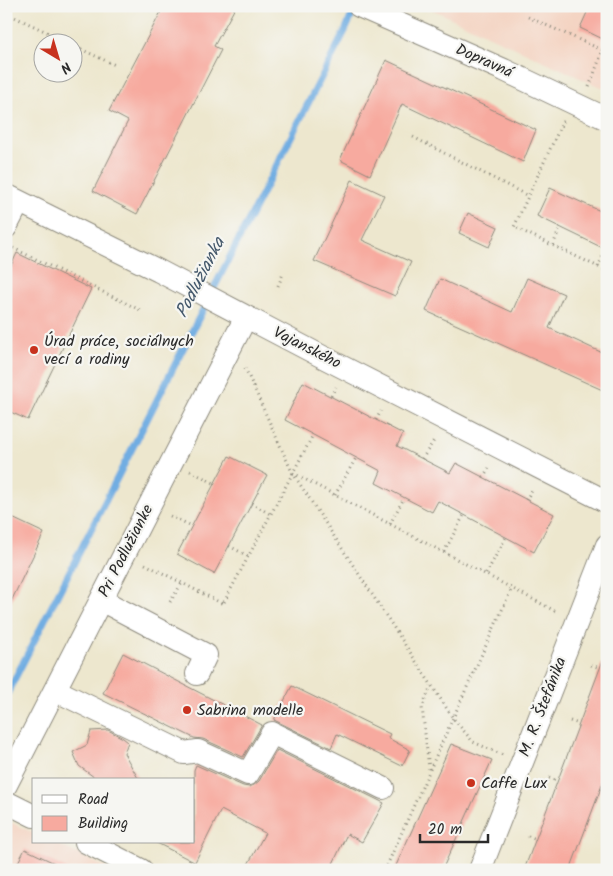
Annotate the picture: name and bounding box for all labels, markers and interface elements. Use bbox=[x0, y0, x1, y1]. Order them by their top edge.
north arrow bbox=[32, 32, 82, 82]
street label: Dopravná bbox=[451, 37, 518, 85]
text: N bbox=[55, 56, 76, 79]
water label: Podlužianka bbox=[168, 231, 234, 323]
street label: Vajanského bbox=[269, 320, 345, 376]
place label: Úrad práce, sociálnych vecí a rodiny bbox=[44, 329, 194, 372]
marker: Úrad práce, sociálnych vecí a rodiny bbox=[28, 344, 40, 356]
street label: Pri Podlužianke bbox=[92, 500, 160, 602]
street label: M. R. Štefánika bbox=[512, 653, 574, 761]
place label: Sabrina modelle bbox=[197, 698, 303, 723]
marker: Sabrina modelle bbox=[181, 704, 193, 716]
place label: Caffe Lux bbox=[481, 771, 548, 796]
marker: Caffe Lux bbox=[465, 777, 477, 789]
legend bbox=[32, 778, 195, 844]
text: Road bbox=[78, 788, 109, 812]
scale bar bbox=[420, 811, 488, 843]
text: Building bbox=[78, 812, 128, 836]
text: 20 m bbox=[428, 818, 462, 842]

